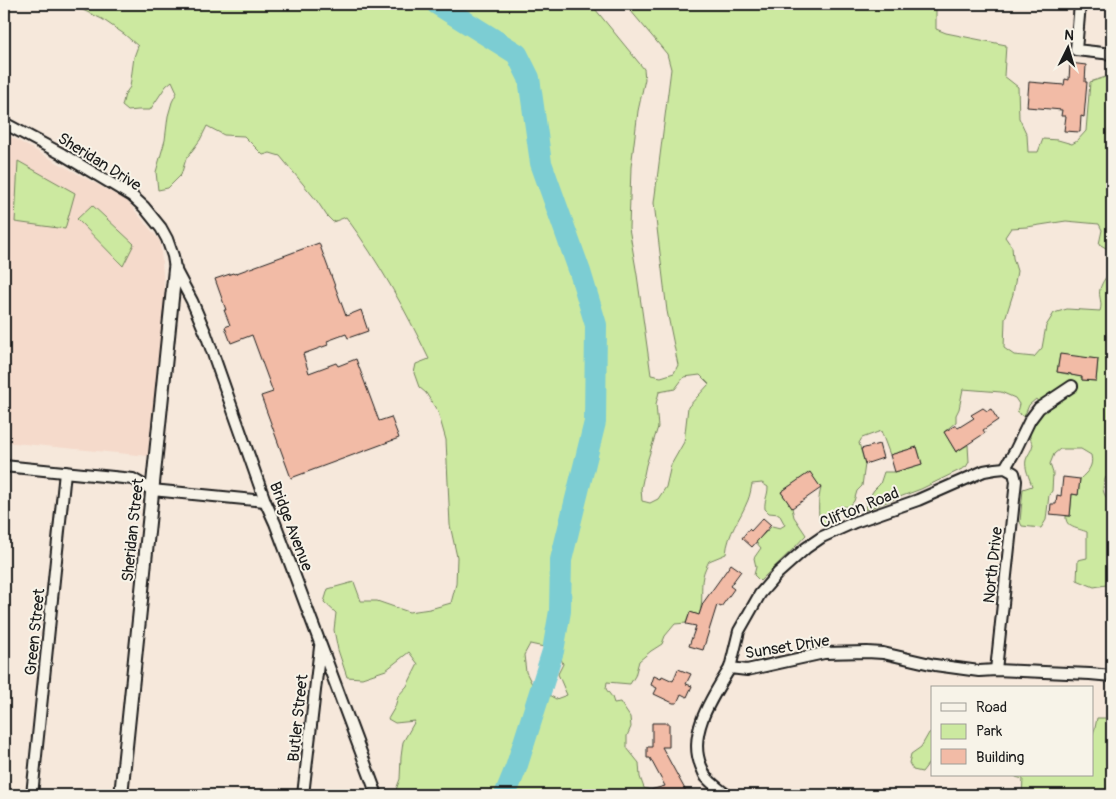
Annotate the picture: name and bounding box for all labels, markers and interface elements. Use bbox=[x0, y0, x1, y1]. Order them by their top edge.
north arrow bbox=[1044, 22, 1094, 72]
text: N bbox=[1064, 27, 1075, 44]
street label: Sheridan Drive bbox=[54, 128, 145, 195]
street label: Sheridan Street bbox=[118, 477, 148, 583]
street label: Bridge Avenue bbox=[265, 479, 317, 574]
street label: Clifton Road bbox=[817, 483, 902, 533]
street label: North Drive bbox=[979, 526, 1007, 604]
street label: Green Street bbox=[20, 587, 50, 677]
street label: Sunset Drive bbox=[743, 630, 831, 664]
street label: Butler Street bbox=[283, 673, 313, 763]
legend bbox=[931, 686, 1094, 776]
text: Road bbox=[976, 698, 1007, 717]
text: Park bbox=[976, 722, 1003, 741]
text: Building bbox=[976, 748, 1024, 767]

